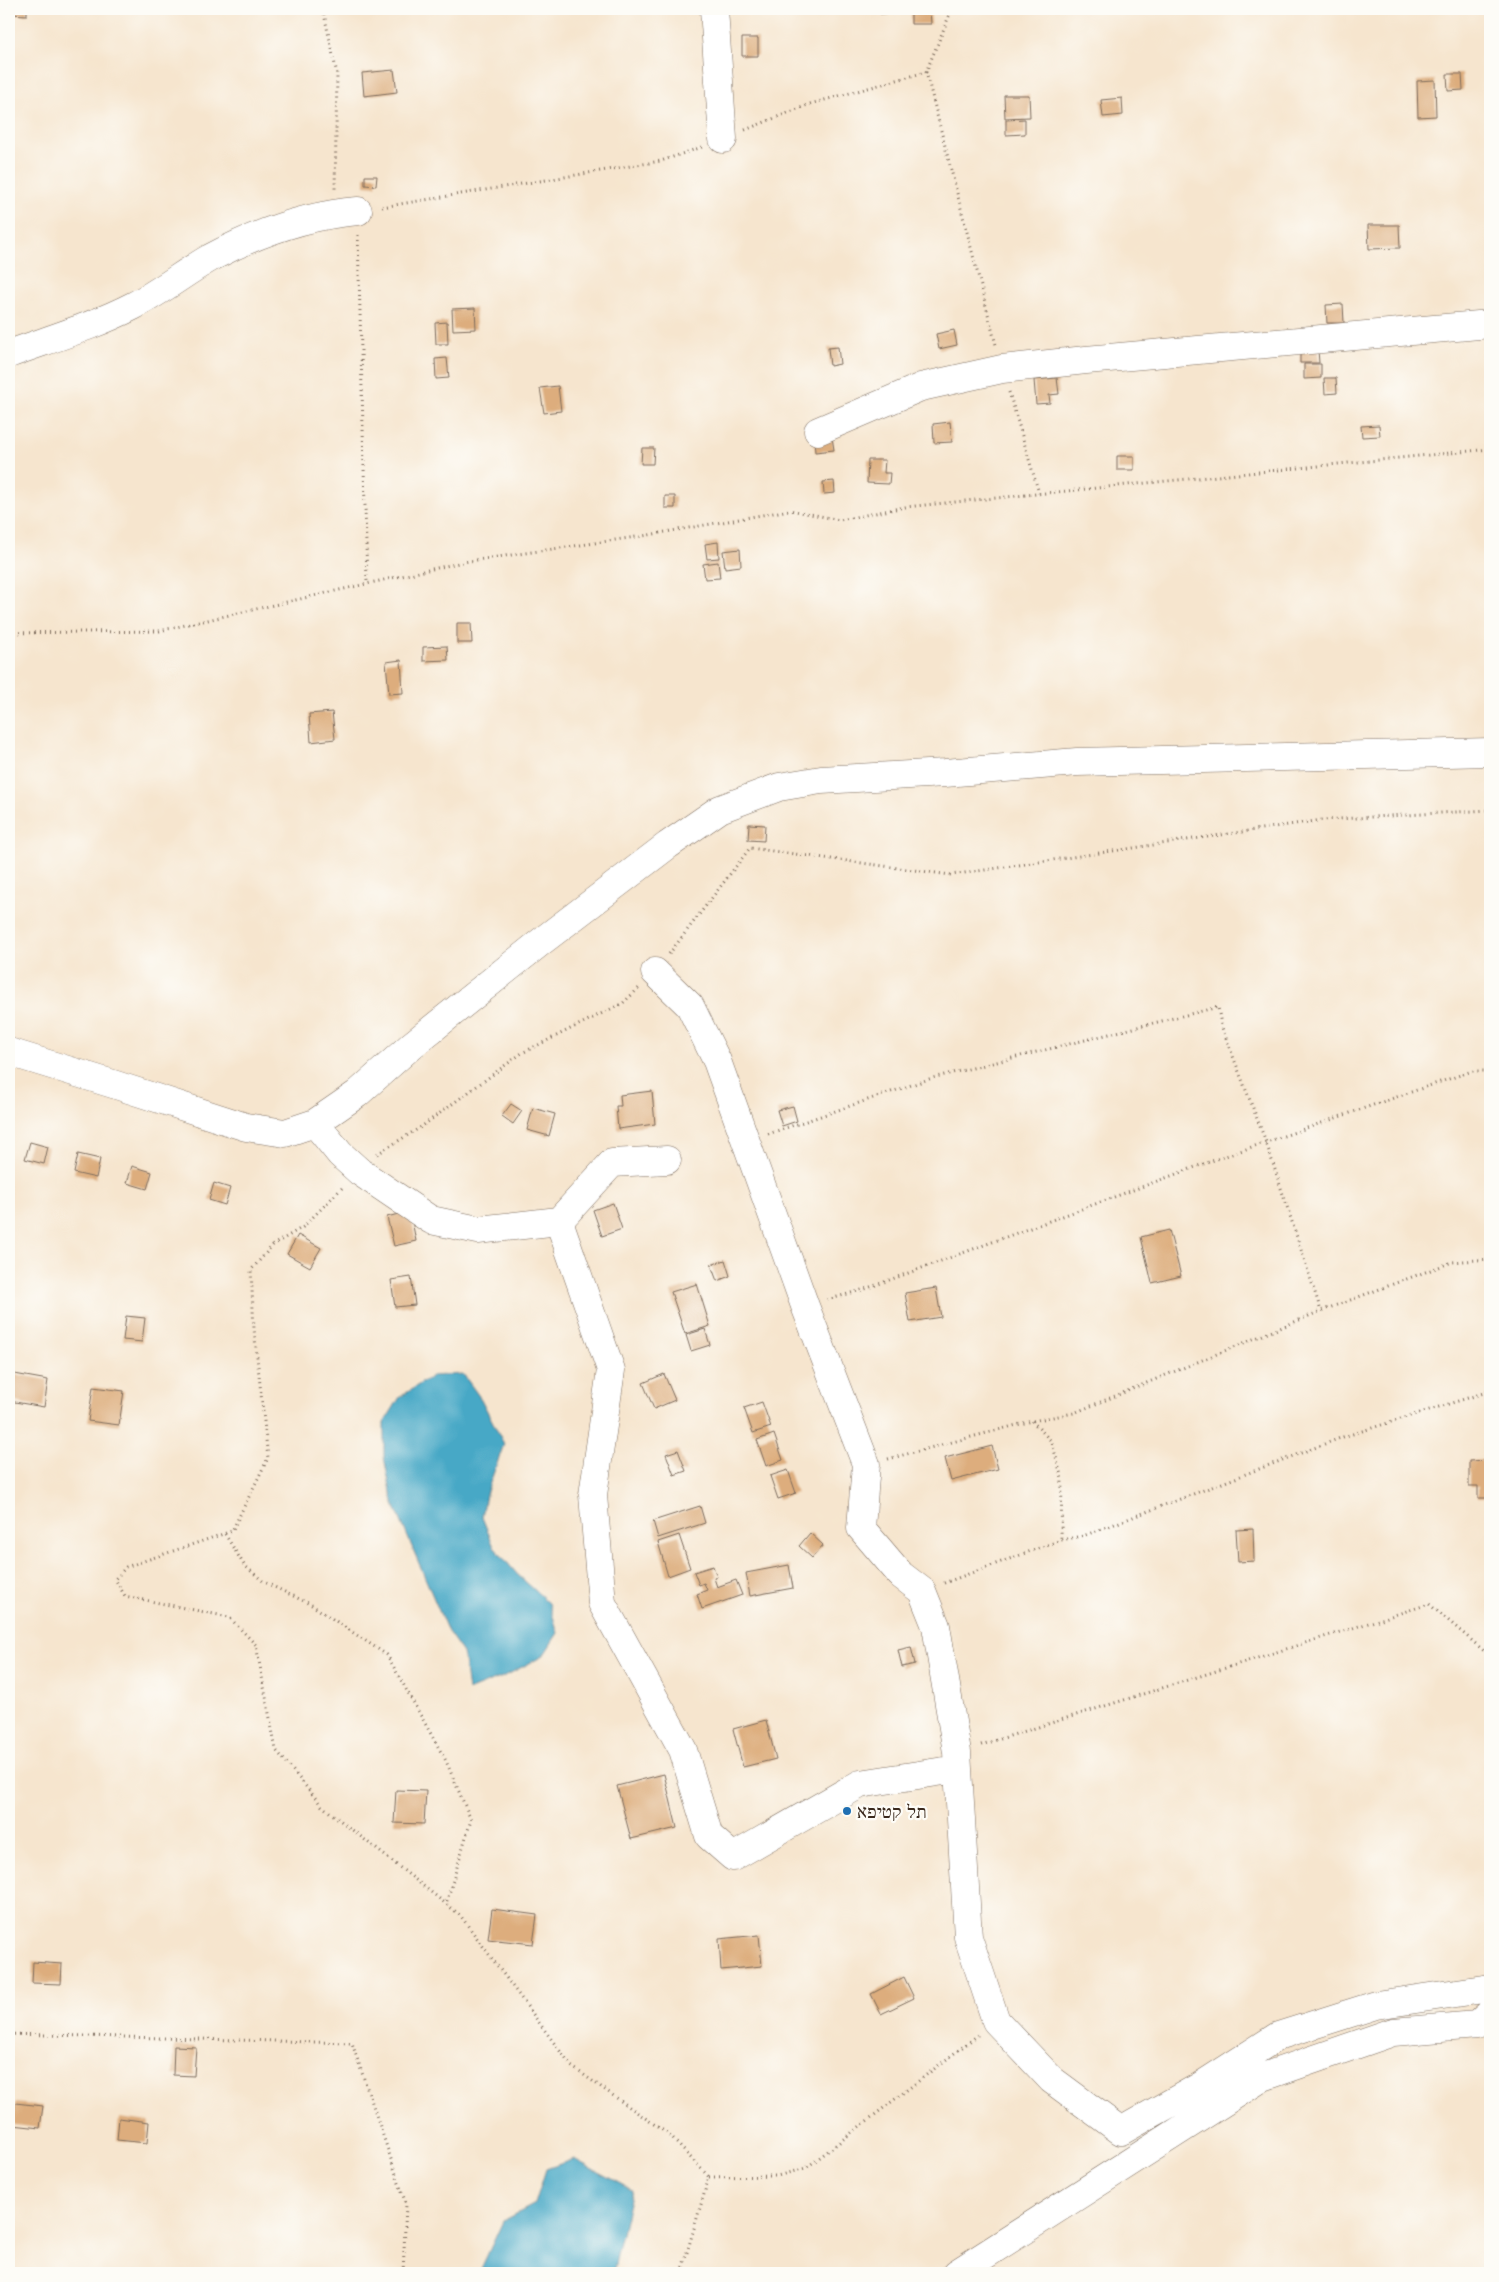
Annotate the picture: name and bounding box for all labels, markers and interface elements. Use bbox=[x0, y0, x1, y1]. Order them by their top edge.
place label: תל קטיפא bbox=[857, 1803, 927, 1823]
marker: תל קטיפא bbox=[841, 1805, 853, 1817]

